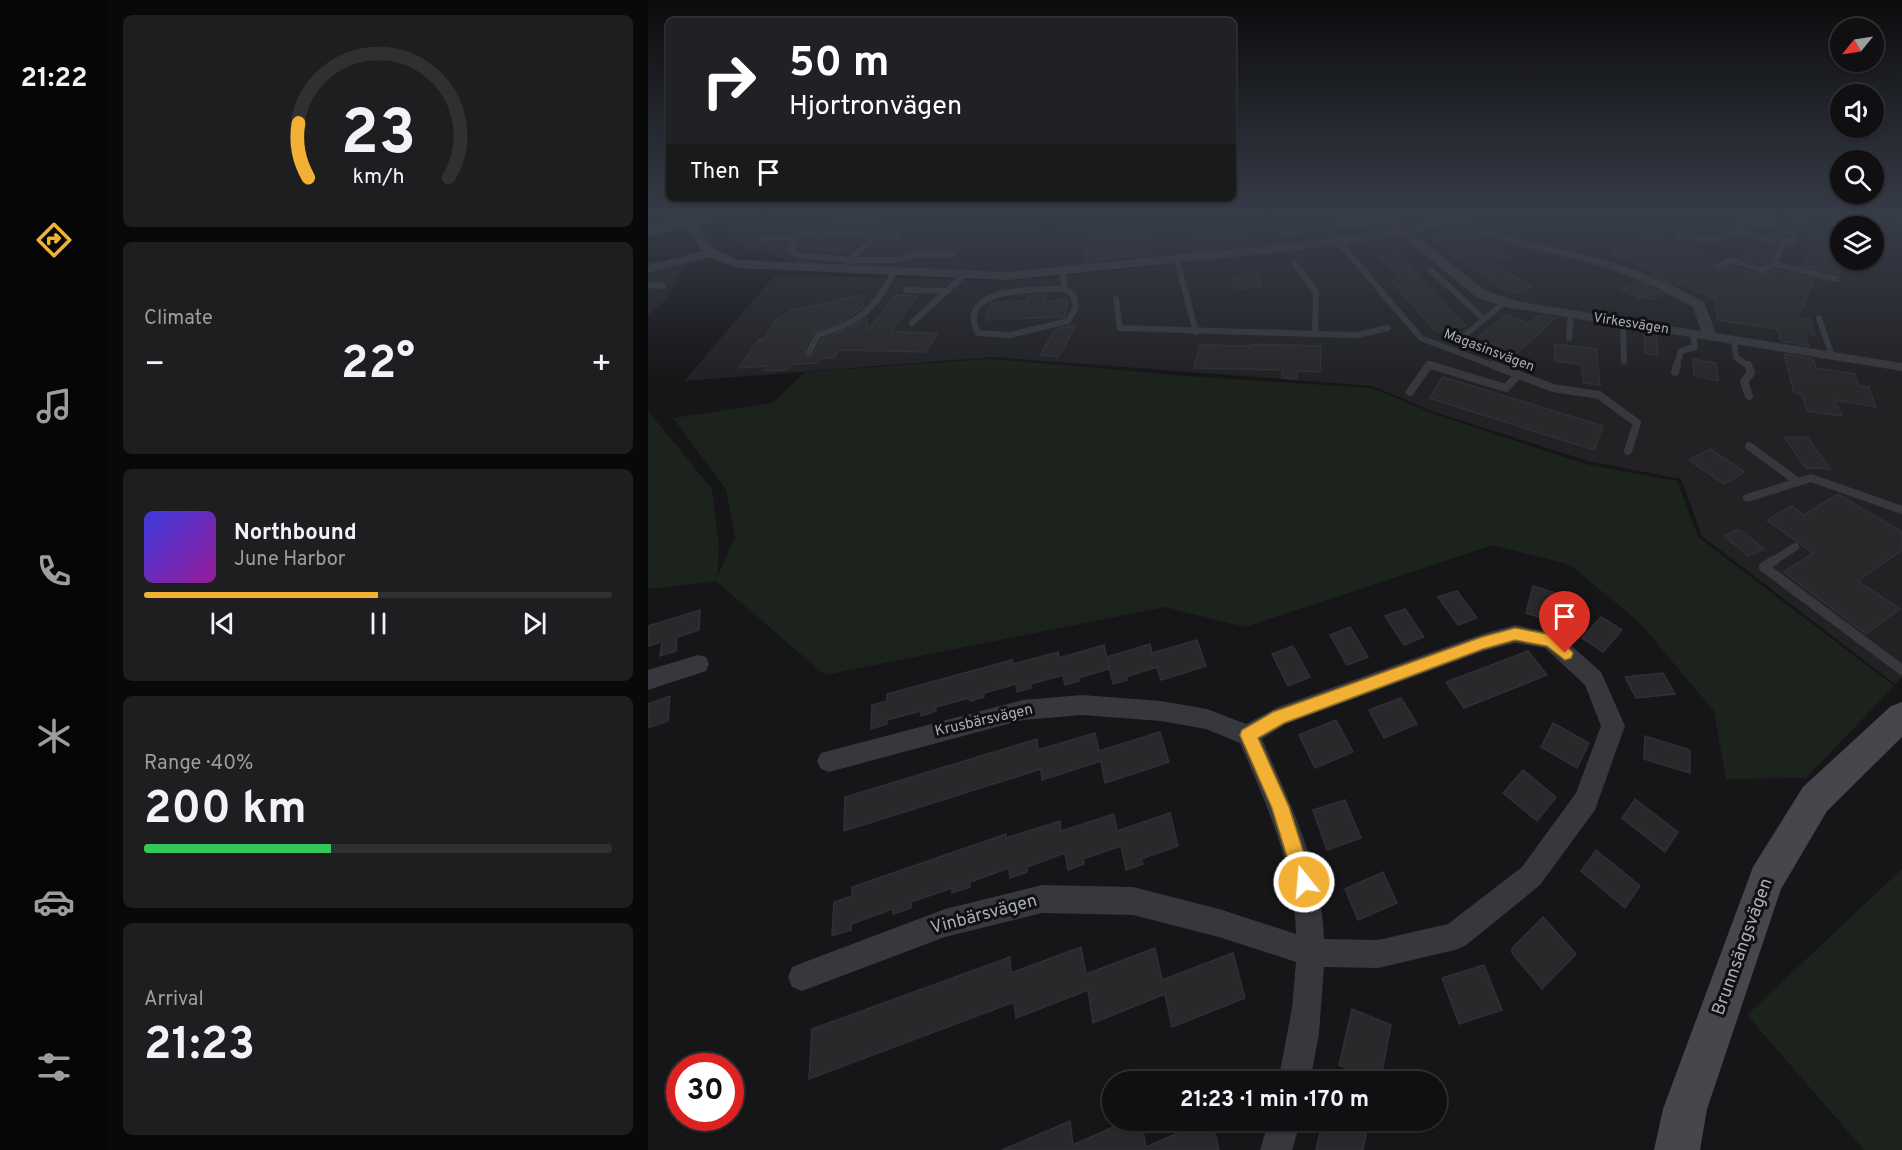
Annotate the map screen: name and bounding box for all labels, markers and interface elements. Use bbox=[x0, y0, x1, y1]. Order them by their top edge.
north arrow bbox=[1830, 18, 1884, 72]
map controls bbox=[1830, 18, 1884, 270]
text: 50 m bbox=[789, 38, 890, 91]
icon: right bbox=[690, 42, 768, 120]
text: 21:22 bbox=[21, 62, 87, 96]
button: sound bbox=[1830, 84, 1884, 138]
text: Hjortronvägen bbox=[789, 90, 962, 124]
text: 23 bbox=[340, 97, 416, 176]
button: search bbox=[1830, 150, 1884, 204]
icon: arrive bbox=[752, 156, 785, 189]
text: Then bbox=[690, 159, 740, 186]
text: km/h bbox=[352, 164, 404, 191]
button: layers bbox=[1830, 216, 1884, 270]
icon: directions bbox=[33, 219, 75, 261]
text: Climate bbox=[144, 306, 213, 332]
street label: Virkesvägen bbox=[1592, 310, 1670, 338]
street label: Magasinsvägen bbox=[1441, 326, 1537, 376]
text: 22° bbox=[341, 337, 415, 394]
text: − bbox=[144, 345, 165, 387]
text: + bbox=[591, 345, 612, 387]
icon: music bbox=[33, 385, 75, 427]
text: Northbound bbox=[234, 520, 357, 547]
text: June Harbor bbox=[234, 547, 346, 573]
icon: phone bbox=[33, 550, 75, 592]
pin bbox=[1539, 591, 1590, 653]
icon: arrive bbox=[1548, 600, 1581, 633]
icon: previous bbox=[206, 607, 239, 640]
icon: pause bbox=[362, 607, 395, 640]
icon: next bbox=[518, 607, 551, 640]
street label: Krusbärsvägen bbox=[933, 700, 1035, 742]
icon: climate bbox=[33, 715, 75, 757]
text: Range · 40% bbox=[144, 751, 253, 777]
text: 200 km bbox=[144, 782, 307, 839]
position arrow bbox=[1272, 850, 1336, 914]
street label: Brunnsängsvägen bbox=[1708, 875, 1778, 1019]
icon: car bbox=[33, 881, 75, 923]
street label: Vinbärsvägen bbox=[928, 890, 1040, 940]
text: Arrival bbox=[144, 987, 204, 1013]
text: 21:23 bbox=[144, 1018, 255, 1075]
icon: filters bbox=[33, 1046, 75, 1088]
speed limit sign: 30 bbox=[666, 1053, 744, 1131]
text: 21:23 · 1 min · 170 m bbox=[1180, 1087, 1369, 1114]

